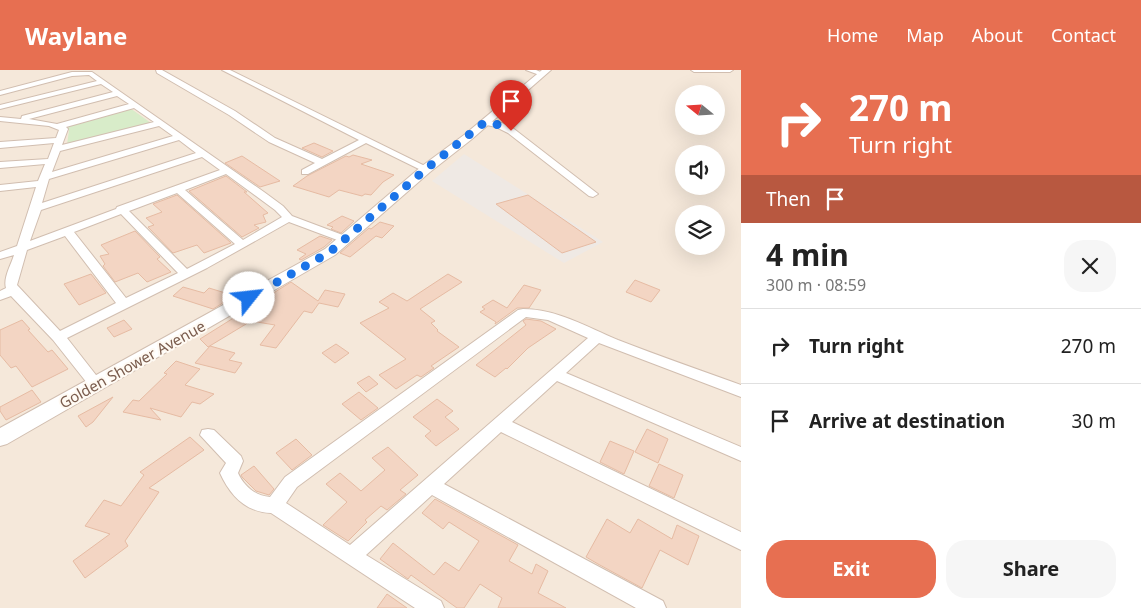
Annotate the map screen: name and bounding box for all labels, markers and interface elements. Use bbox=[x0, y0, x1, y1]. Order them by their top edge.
text: Waylane bbox=[25, 19, 127, 52]
text: Home bbox=[827, 23, 878, 47]
text: Map bbox=[906, 23, 944, 47]
text: About bbox=[972, 23, 1023, 47]
text: Contact bbox=[1051, 23, 1116, 47]
pin bbox=[490, 80, 532, 131]
text: 270 m bbox=[849, 84, 952, 131]
north arrow bbox=[675, 85, 725, 135]
map controls bbox=[675, 85, 725, 255]
icon: arrive bbox=[497, 87, 525, 115]
icon: right bbox=[766, 90, 831, 155]
text: Turn right bbox=[849, 129, 952, 159]
button: sound bbox=[675, 145, 725, 195]
icon: arrive bbox=[821, 185, 849, 213]
text: Then bbox=[766, 186, 811, 212]
button: layers bbox=[675, 205, 725, 255]
text: 4 min bbox=[766, 234, 849, 275]
button: close bbox=[1064, 240, 1116, 292]
position arrow bbox=[222, 271, 274, 323]
text: 300 m · 08:59 bbox=[766, 274, 866, 296]
street label: Golden Shower Avenue bbox=[55, 315, 209, 413]
icon: right bbox=[766, 332, 794, 360]
text: Turn right bbox=[809, 333, 904, 359]
text: 270 m bbox=[1061, 333, 1116, 359]
icon: arrive bbox=[766, 407, 794, 435]
text: Arrive at destination bbox=[809, 408, 1005, 434]
text: 30 m bbox=[1072, 408, 1116, 434]
button: Exit bbox=[766, 540, 936, 598]
button: Share bbox=[946, 540, 1116, 598]

